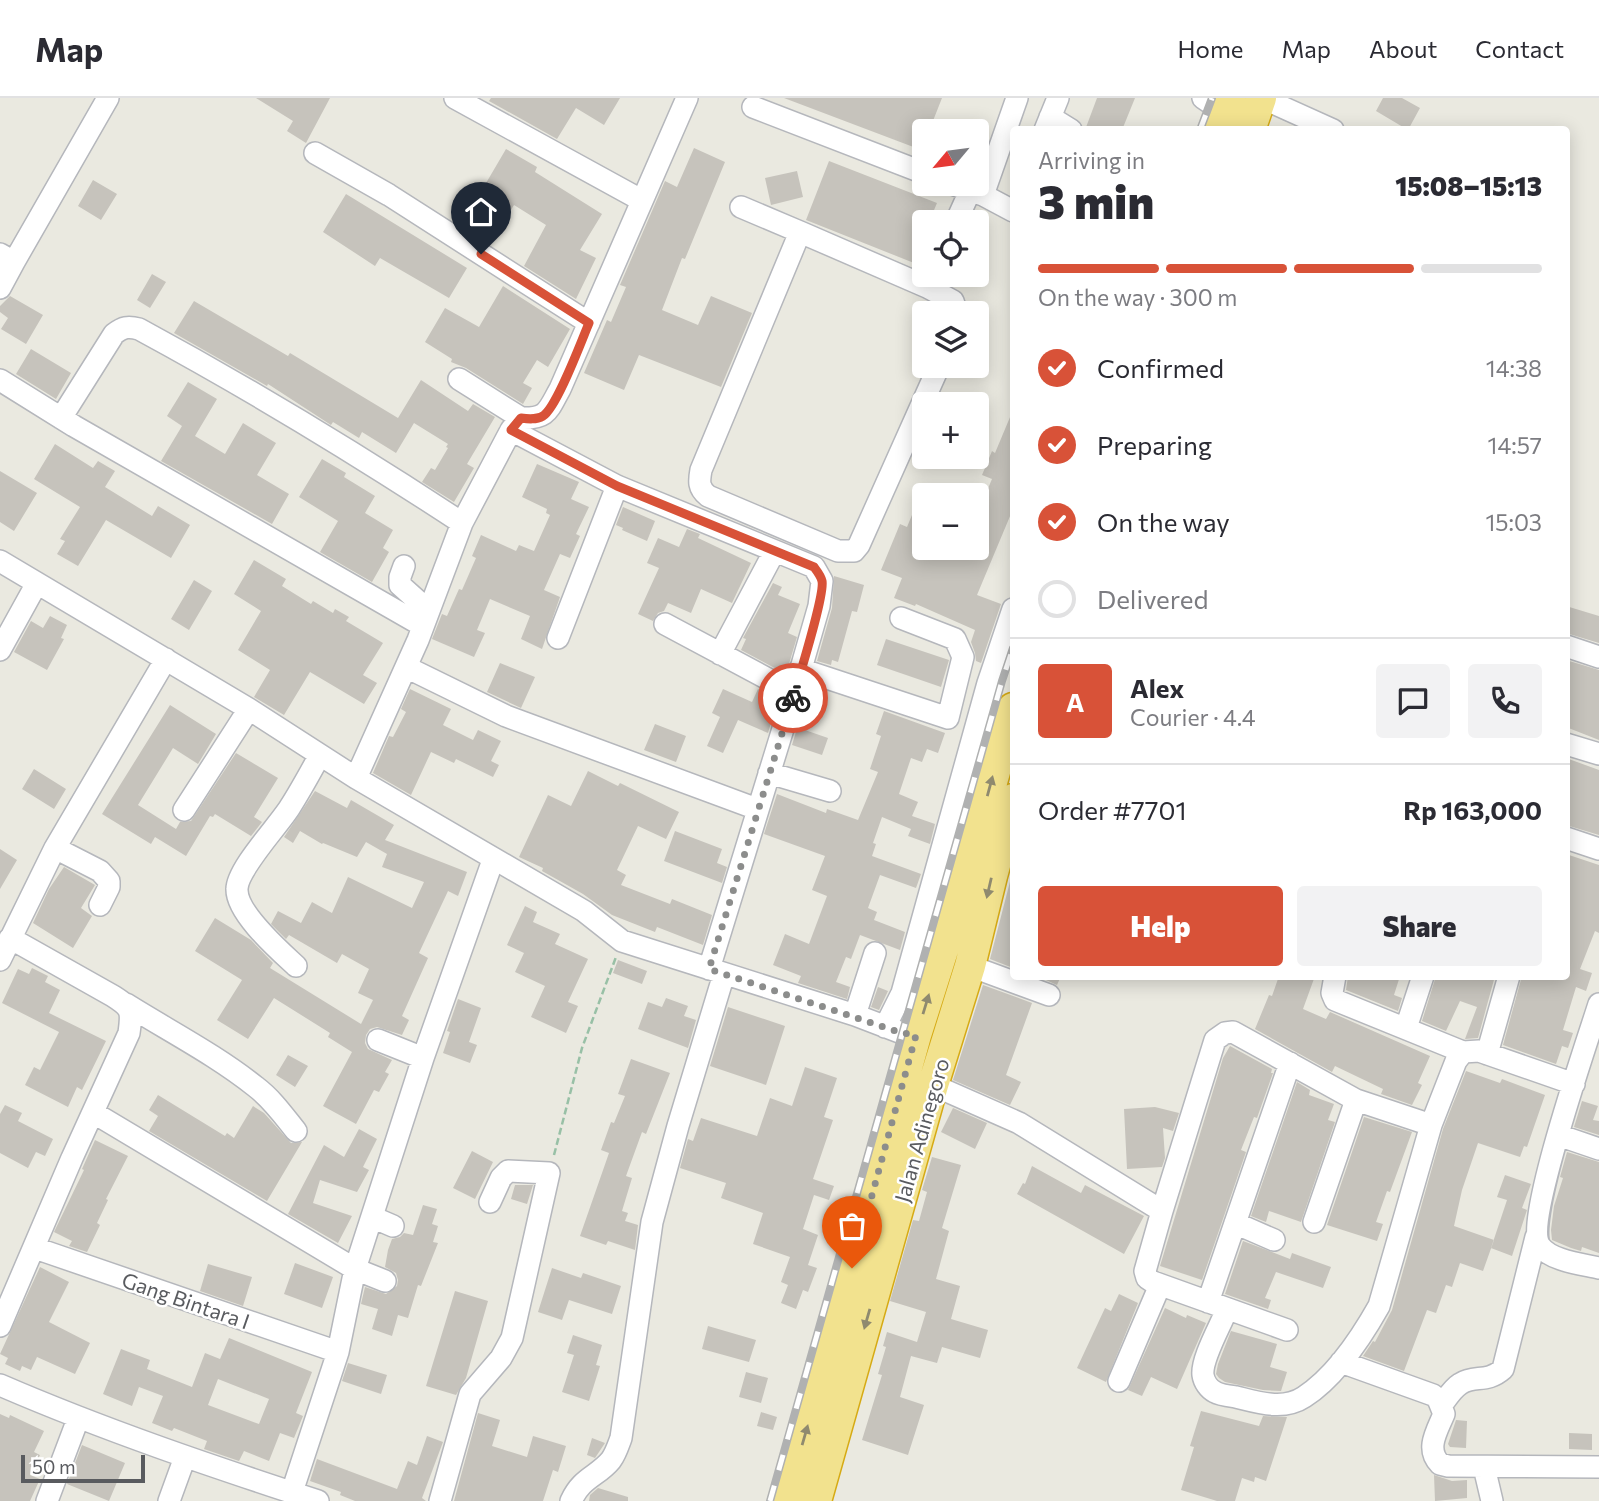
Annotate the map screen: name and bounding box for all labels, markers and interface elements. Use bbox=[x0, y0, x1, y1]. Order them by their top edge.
text: Map bbox=[35, 28, 103, 69]
text: Home bbox=[1178, 34, 1244, 63]
text: Map bbox=[1282, 34, 1331, 63]
text: About bbox=[1369, 34, 1437, 63]
text: Contact bbox=[1475, 34, 1564, 63]
north arrow bbox=[912, 119, 989, 196]
map controls bbox=[912, 119, 989, 560]
text: Arriving in bbox=[1038, 146, 1145, 174]
text: 15:08–15:13 bbox=[1395, 170, 1542, 201]
text: 3 min bbox=[1038, 172, 1154, 228]
pin bbox=[451, 182, 511, 254]
icon: home bbox=[462, 193, 500, 231]
button: locate bbox=[912, 210, 989, 287]
text: On the way · 300 m bbox=[1038, 283, 1237, 311]
button: layers bbox=[912, 301, 989, 378]
icon: check bbox=[1038, 349, 1076, 387]
text: Confirmed bbox=[1097, 352, 1224, 383]
text: 14:38 bbox=[1486, 354, 1542, 382]
button: + bbox=[912, 392, 989, 469]
icon: check bbox=[1038, 426, 1076, 464]
text: Preparing bbox=[1097, 429, 1212, 460]
text: 14:57 bbox=[1488, 431, 1542, 459]
button: − bbox=[912, 483, 989, 560]
icon: check bbox=[1038, 503, 1076, 541]
text: On the way bbox=[1097, 506, 1230, 537]
text: 15:03 bbox=[1485, 508, 1542, 536]
text: Delivered bbox=[1097, 583, 1208, 614]
courier bbox=[758, 663, 828, 733]
button: chat bbox=[1376, 664, 1450, 738]
button: phone bbox=[1468, 664, 1542, 738]
text: Alex bbox=[1130, 672, 1184, 703]
icon: bike bbox=[774, 679, 812, 717]
text: A bbox=[1066, 686, 1084, 717]
text: Courier · 4.4 bbox=[1130, 703, 1256, 731]
one-way arrow bbox=[985, 774, 996, 796]
text: Order #7701 bbox=[1038, 794, 1187, 825]
text: Rp 163,000 bbox=[1403, 794, 1542, 825]
one-way arrow bbox=[983, 877, 994, 899]
button: Help bbox=[1038, 886, 1283, 966]
button: Share bbox=[1297, 886, 1542, 966]
one-way arrow bbox=[922, 993, 932, 1014]
street label: Jalan Adinegoro bbox=[889, 1055, 953, 1205]
pin bbox=[822, 1196, 882, 1268]
icon: bag bbox=[833, 1207, 871, 1245]
street label: Gang Bintara I bbox=[119, 1266, 253, 1334]
one-way arrow bbox=[862, 1309, 872, 1330]
one-way arrow bbox=[800, 1424, 811, 1446]
scale bar bbox=[21, 1452, 145, 1484]
text: 50 m bbox=[32, 1455, 76, 1478]

